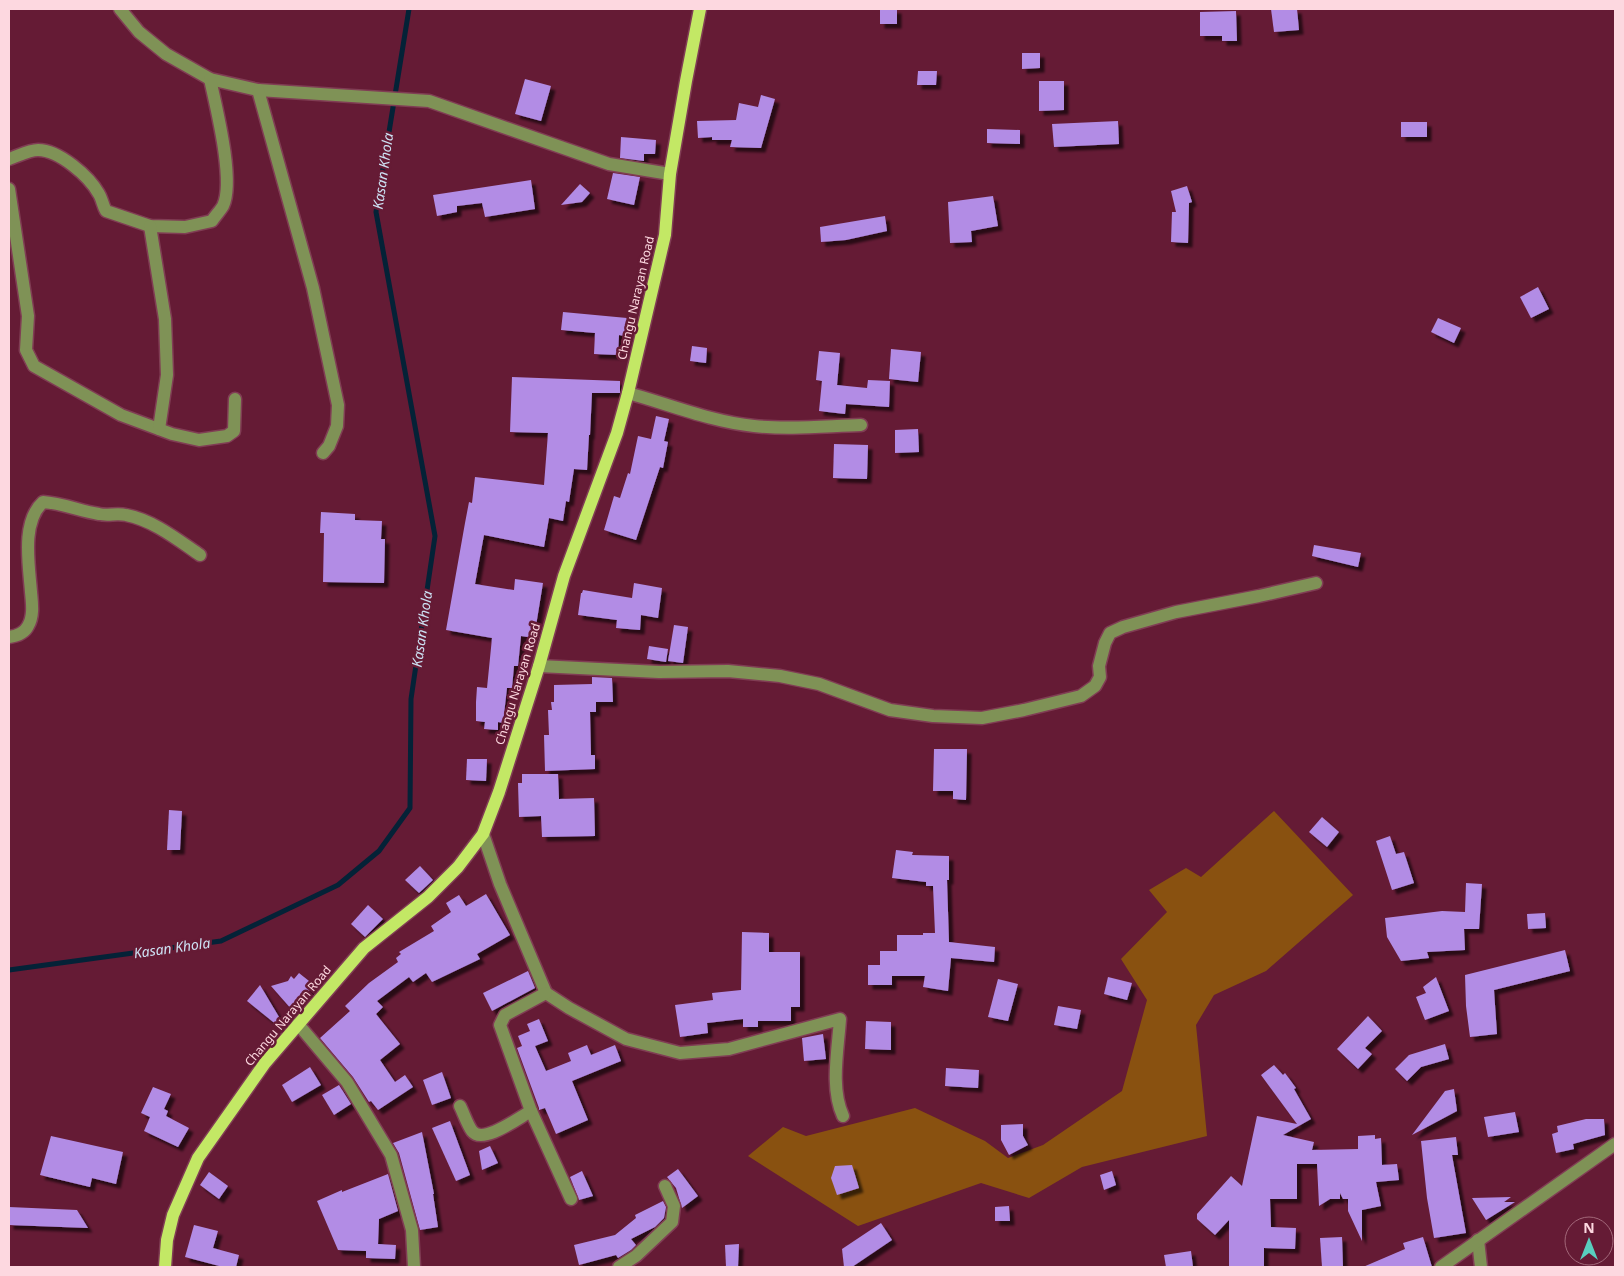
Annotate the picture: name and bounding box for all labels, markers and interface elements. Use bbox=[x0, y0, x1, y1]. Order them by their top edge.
water label: Kasan Khola bbox=[368, 131, 397, 210]
street label: Changu Narayan Road bbox=[613, 234, 658, 361]
water label: Kasan Khola bbox=[407, 589, 436, 668]
street label: Changu Narayan Road bbox=[491, 621, 544, 747]
water label: Kasan Khola bbox=[132, 933, 211, 962]
street label: Changu Narayan Road bbox=[240, 962, 335, 1070]
north arrow bbox=[1564, 1216, 1614, 1266]
text: N bbox=[1583, 1218, 1595, 1237]

